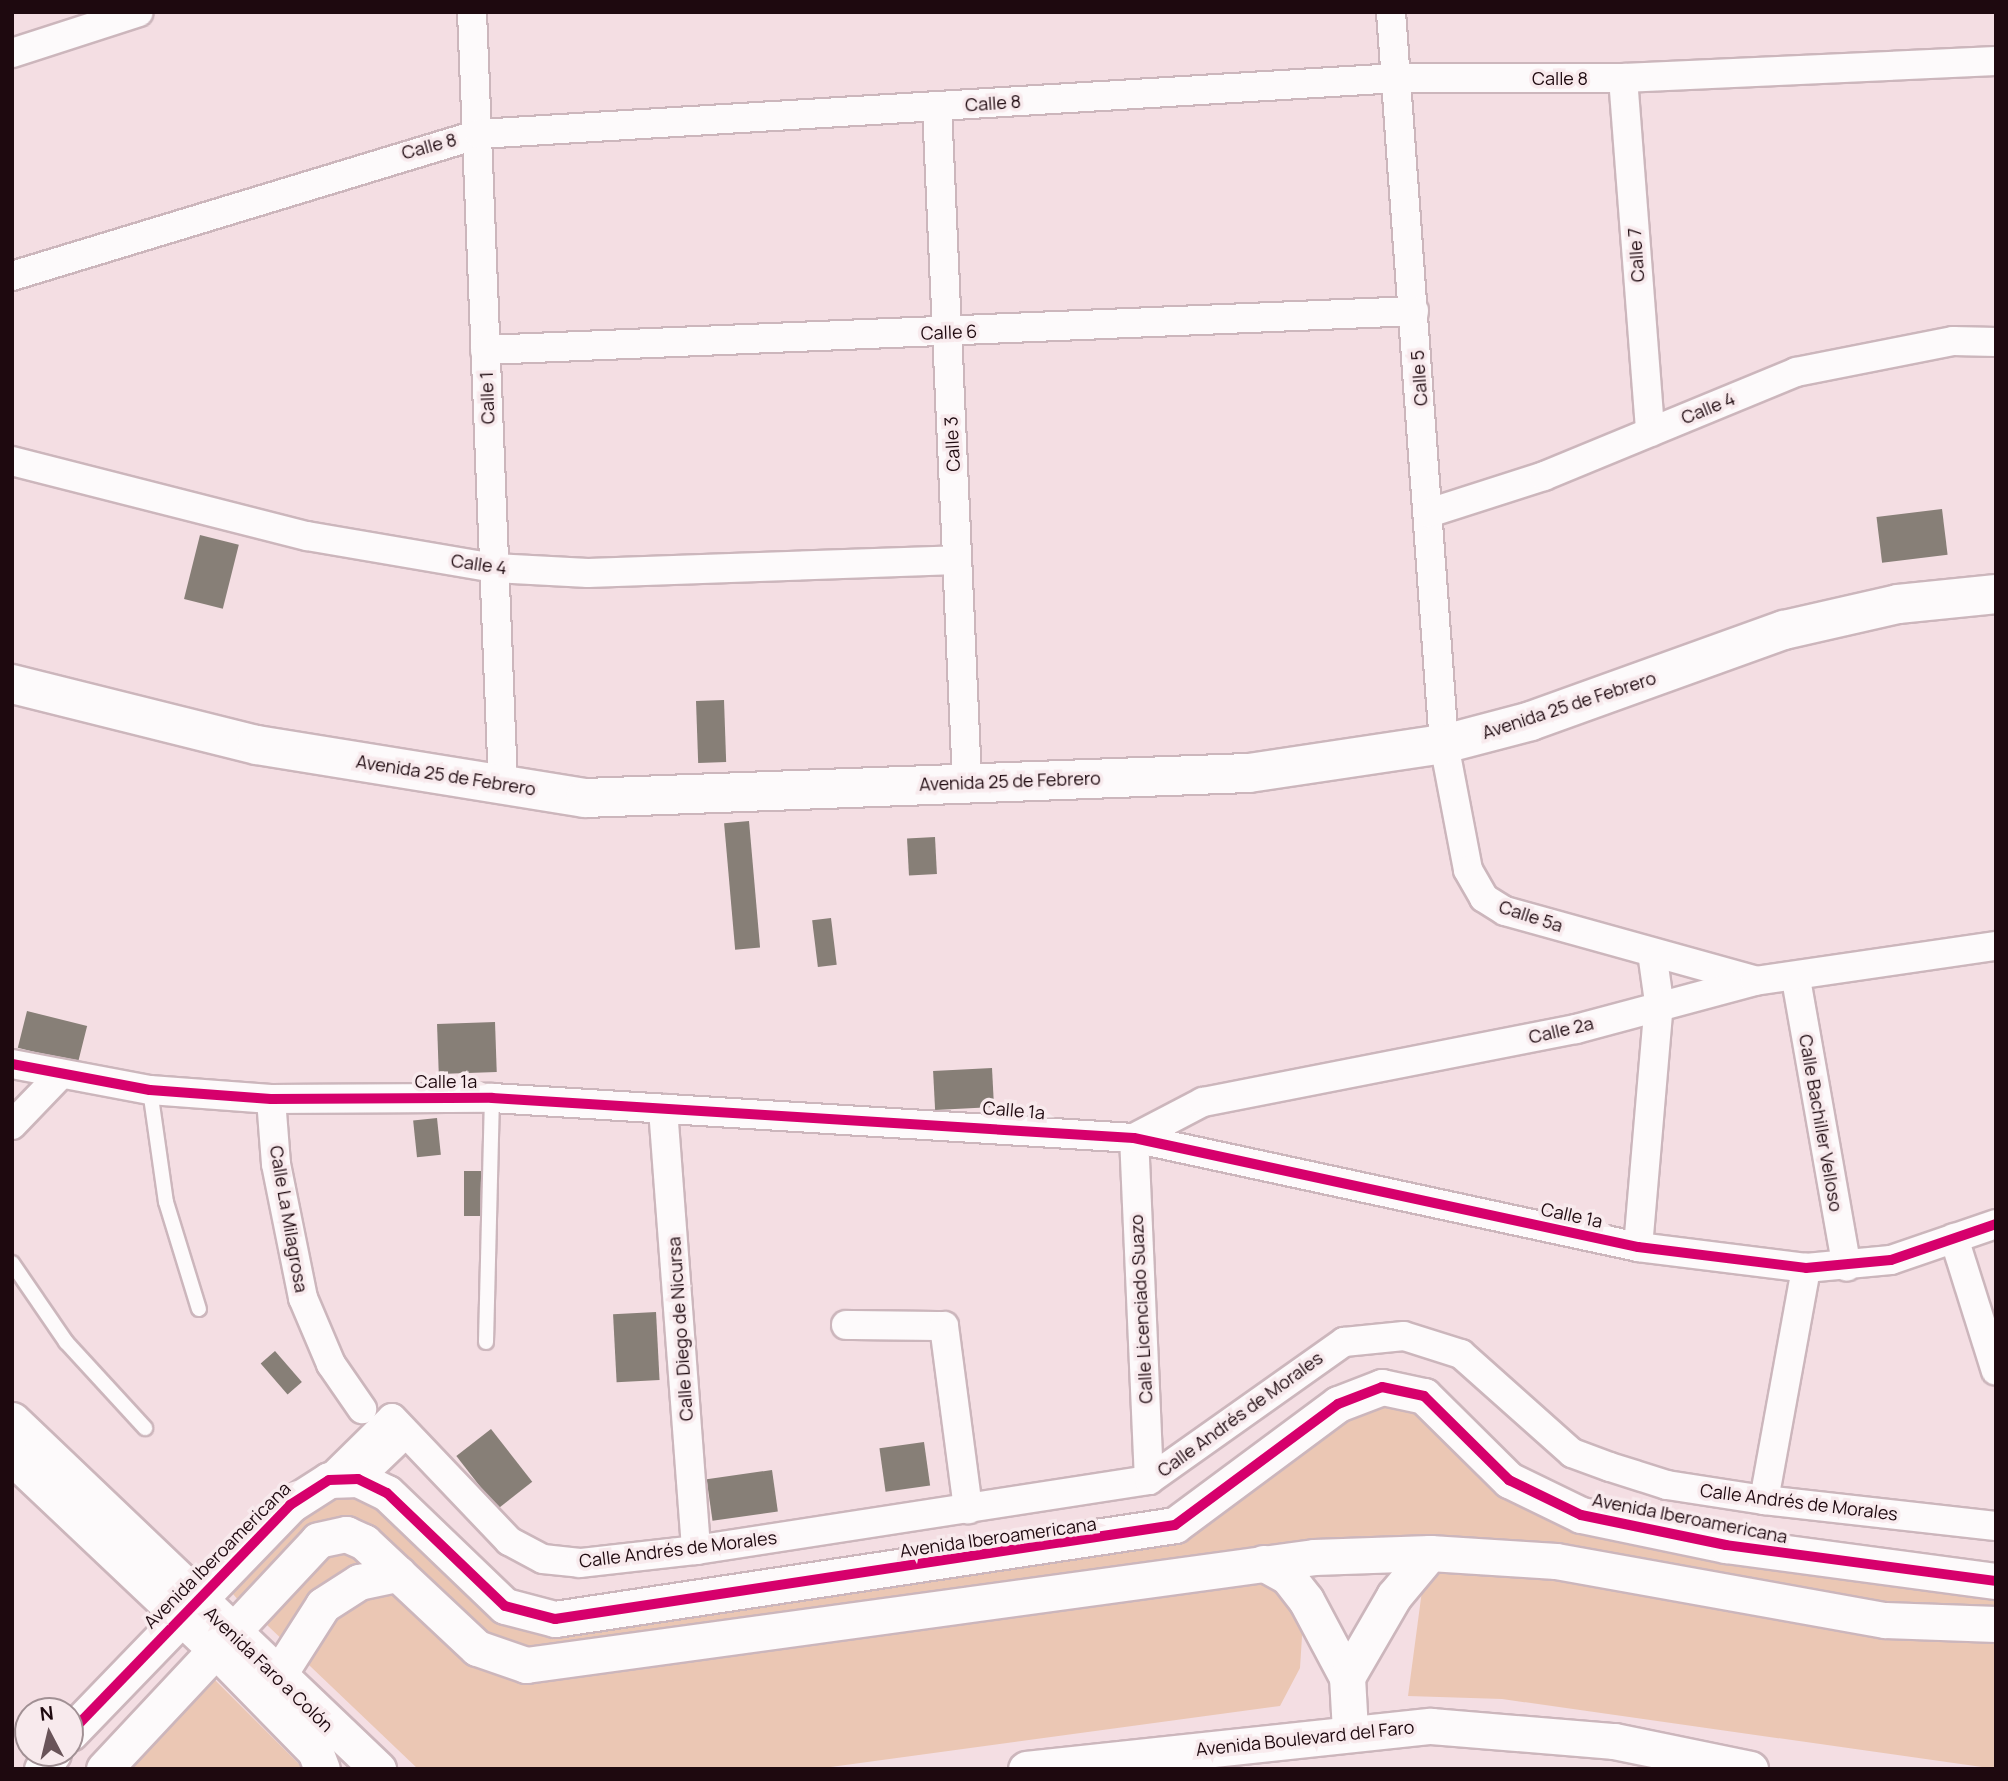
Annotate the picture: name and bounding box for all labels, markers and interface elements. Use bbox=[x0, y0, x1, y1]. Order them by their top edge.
street label: Calle 8 bbox=[1532, 67, 1588, 89]
street label: Calle 8 bbox=[964, 90, 1022, 116]
street label: Calle 8 bbox=[399, 128, 459, 164]
street label: Calle 7 bbox=[1623, 227, 1649, 283]
street label: Calle 6 bbox=[920, 320, 978, 344]
street label: Calle 5 bbox=[1406, 349, 1432, 407]
street label: Calle 1 bbox=[475, 371, 499, 425]
street label: Calle 4 bbox=[1678, 387, 1738, 429]
street label: Calle 3 bbox=[940, 416, 964, 472]
street label: Calle 4 bbox=[450, 549, 508, 579]
street label: Avenida 25 de Febrero bbox=[1479, 667, 1659, 743]
street label: Avenida 25 de Febrero bbox=[355, 750, 537, 800]
street label: Avenida 25 de Febrero bbox=[919, 767, 1101, 795]
street label: Calle 5a bbox=[1496, 896, 1566, 936]
street label: Calle 2a bbox=[1527, 1012, 1595, 1048]
street label: Calle Bachiller Velloso bbox=[1795, 1033, 1847, 1213]
street label: Calle 1a bbox=[415, 1070, 477, 1092]
street label: Calle 1a bbox=[982, 1097, 1046, 1123]
street label: Calle La Milagrosa bbox=[265, 1144, 313, 1294]
street label: Calle 1a bbox=[1539, 1198, 1605, 1232]
street label: Calle Licenciado Suazo bbox=[1125, 1214, 1157, 1404]
street label: Calle Diego de Nicursa bbox=[663, 1236, 697, 1422]
street label: Calle Andrés de Morales bbox=[1153, 1347, 1327, 1481]
street label: Avenida Iberoamericana bbox=[139, 1477, 295, 1633]
street label: Calle Andrés de Morales bbox=[1699, 1479, 1899, 1525]
street label: Avenida Iberoamericana bbox=[1591, 1488, 1789, 1548]
street label: Avenida Iberoamericana bbox=[898, 1513, 1098, 1561]
street label: Calle Andrés de Morales bbox=[578, 1526, 778, 1572]
street label: Avenida Faro a Colón bbox=[200, 1602, 338, 1736]
north arrow bbox=[14, 1697, 84, 1767]
text: N bbox=[38, 1699, 55, 1727]
street label: Avenida Boulevard del Faro bbox=[1195, 1716, 1415, 1760]

